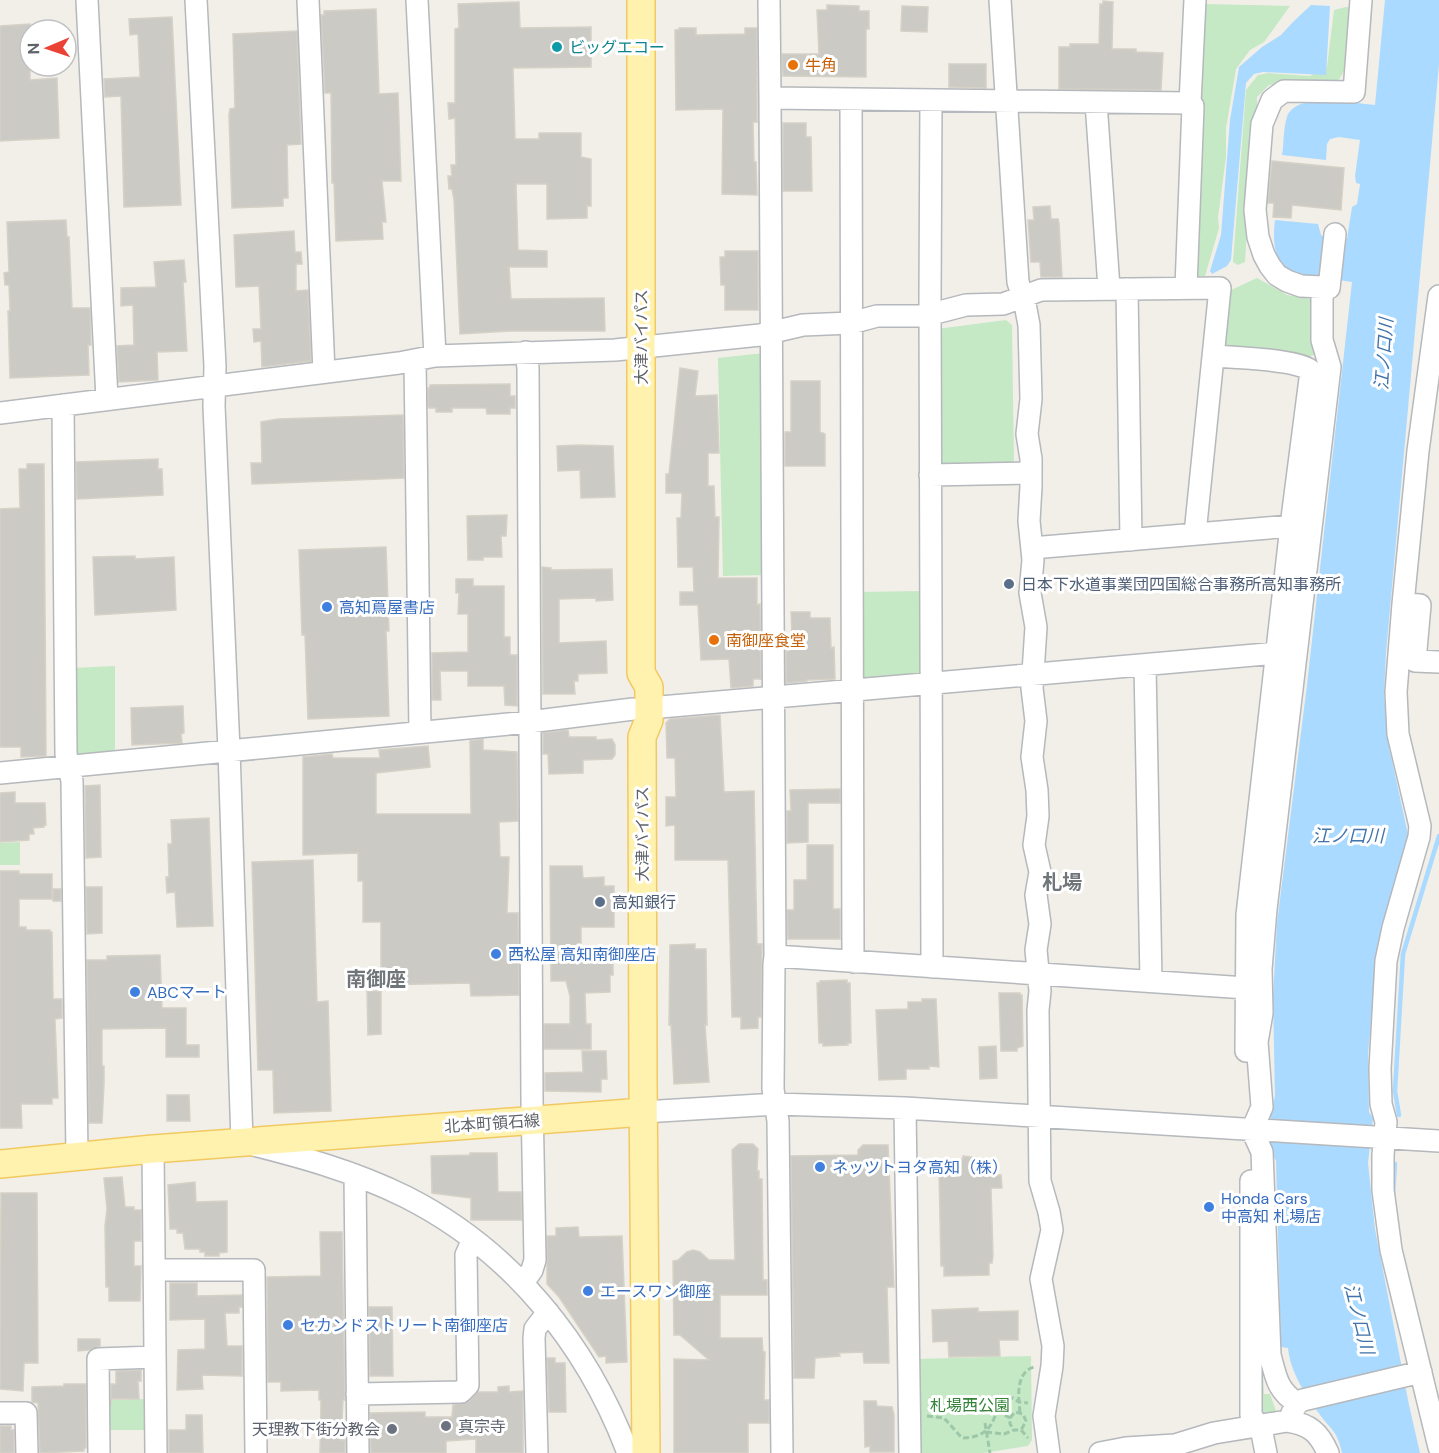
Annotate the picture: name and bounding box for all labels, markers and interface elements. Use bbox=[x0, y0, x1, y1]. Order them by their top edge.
north arrow bbox=[18, 18, 78, 78]
place label: ビッグエコー bbox=[569, 37, 665, 58]
marker: ビッグエコー bbox=[550, 40, 564, 54]
text: N bbox=[23, 42, 44, 55]
place label: 牛角 bbox=[805, 55, 837, 76]
marker: 牛角 bbox=[786, 58, 800, 72]
street label: 大津バイパス bbox=[631, 289, 652, 385]
water label: 江ノ口川 bbox=[1370, 315, 1399, 391]
place label: 日本下水道事業団四国総合事務所高知事務所 bbox=[1021, 574, 1341, 595]
marker: 日本下水道事業団四国総合事務所高知事務所 bbox=[1002, 577, 1016, 591]
place label: 高知蔦屋書店 bbox=[339, 597, 435, 618]
marker: 高知蔦屋書店 bbox=[320, 600, 334, 614]
place label: 南御座食堂 bbox=[726, 630, 806, 651]
marker: 南御座食堂 bbox=[707, 633, 721, 647]
street label: 大津バイパス bbox=[632, 786, 653, 882]
water label: 江ノ口川 bbox=[1312, 824, 1386, 848]
district label: 札場 bbox=[1042, 869, 1082, 895]
place label: 高知銀行 bbox=[612, 892, 676, 913]
marker: 高知銀行 bbox=[593, 895, 607, 909]
place label: 西松屋 高知南御座店 bbox=[508, 944, 656, 965]
marker: 西松屋 高知南御座店 bbox=[489, 947, 503, 961]
district label: 南御座 bbox=[346, 966, 406, 992]
place label: ABCマート bbox=[147, 982, 227, 1003]
marker: ABCマート bbox=[128, 985, 142, 999]
street label: 北本町領石線 bbox=[443, 1110, 541, 1137]
place label: ネッツトヨタ高知（株） bbox=[832, 1157, 1008, 1178]
marker: ネッツトヨタ高知（株） bbox=[813, 1160, 827, 1174]
place label: Honda Cars 中高知 札場店 bbox=[1221, 1188, 1321, 1227]
marker: Honda Cars 中高知 札場店 bbox=[1202, 1200, 1216, 1214]
place label: エースワン御座 bbox=[600, 1281, 711, 1302]
water label: 江ノ口川 bbox=[1339, 1281, 1380, 1359]
marker: エースワン御座 bbox=[581, 1284, 595, 1298]
place label: セカンドストリート南御座店 bbox=[300, 1315, 508, 1336]
marker: セカンドストリート南御座店 bbox=[281, 1318, 295, 1332]
park label: 札場西公園 bbox=[930, 1395, 1010, 1416]
place label: 真宗寺 bbox=[458, 1416, 506, 1437]
place label: 天理教下街分教会 bbox=[252, 1419, 380, 1440]
marker: 真宗寺 bbox=[439, 1419, 453, 1433]
marker: 天理教下街分教会 bbox=[385, 1422, 399, 1436]

